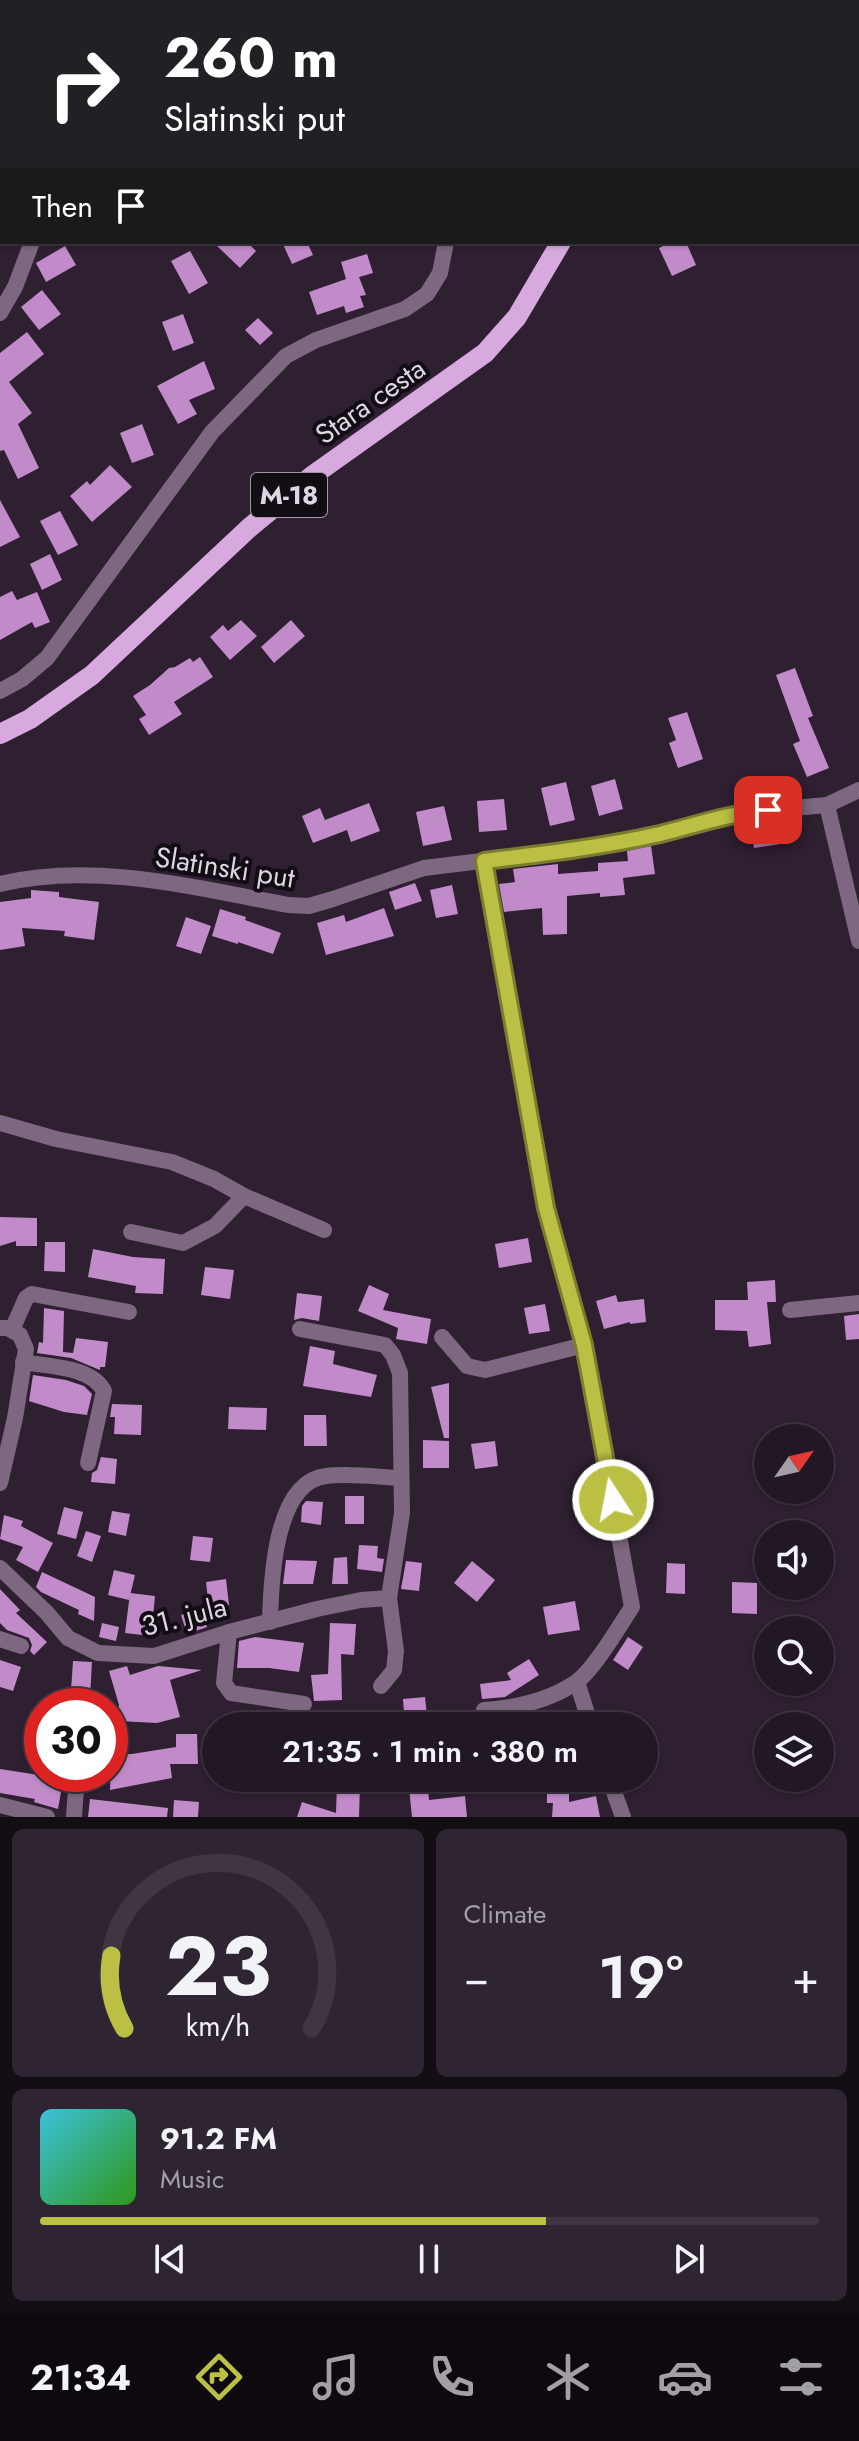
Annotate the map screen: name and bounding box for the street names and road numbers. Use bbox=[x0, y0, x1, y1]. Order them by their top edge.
street label: Stara cesta bbox=[307, 348, 434, 454]
road number: M-18 bbox=[251, 473, 327, 517]
street label: Slatinski put bbox=[152, 836, 298, 899]
street label: 31. jula bbox=[137, 1586, 231, 1647]

